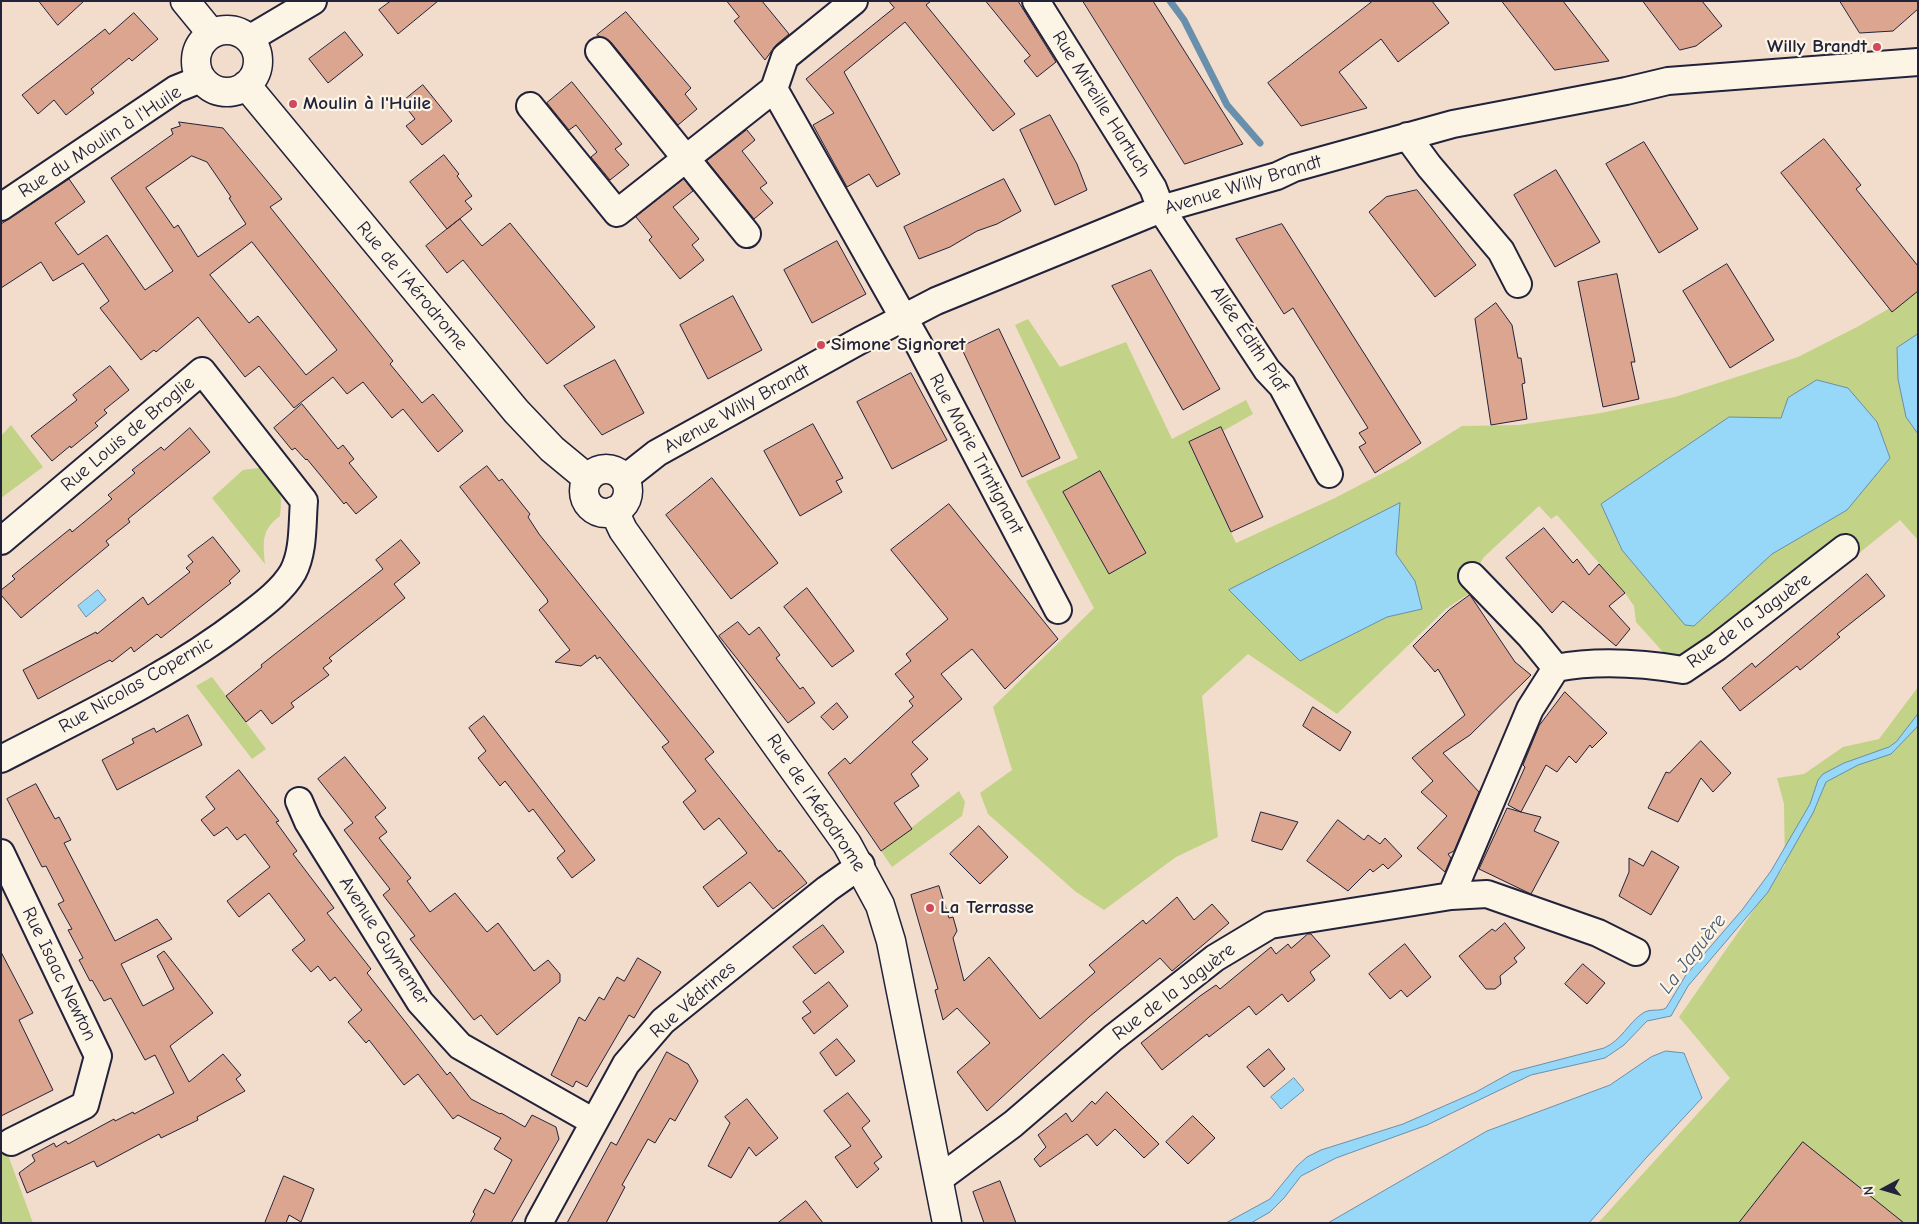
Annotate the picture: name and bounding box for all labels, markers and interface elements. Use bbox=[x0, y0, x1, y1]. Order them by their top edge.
street label: Rue Mireille Hartuch bbox=[1047, 27, 1155, 181]
place label: Willy Brandt bbox=[1767, 36, 1867, 58]
marker: Willy Brandt bbox=[1871, 41, 1883, 53]
street label: Rue du Moulin à l'Huile bbox=[14, 81, 186, 203]
place label: Moulin à l'Huile bbox=[303, 93, 431, 115]
marker: Moulin à l'Huile bbox=[287, 98, 299, 110]
street label: Avenue Willy Brandt bbox=[1162, 150, 1324, 220]
street label: Rue de l'Aérodrome bbox=[351, 217, 473, 355]
street label: Allée Édith Piaf bbox=[1205, 282, 1293, 396]
place label: Simone Signoret bbox=[831, 334, 966, 356]
marker: Simone Signoret bbox=[815, 339, 827, 351]
street label: Avenue Willy Brandt bbox=[660, 360, 814, 458]
street label: Rue Marie Trintignant bbox=[924, 370, 1028, 538]
street label: Rue Louis de Broglie bbox=[57, 371, 199, 497]
street label: Rue de la Jaguère bbox=[1683, 568, 1815, 674]
street label: Rue Nicolas Copernic bbox=[55, 632, 217, 738]
street label: Rue de l'Aérodrome bbox=[762, 730, 870, 876]
street label: Avenue Guynemer bbox=[334, 872, 434, 1010]
place label: La Terrasse bbox=[940, 897, 1034, 919]
marker: La Terrasse bbox=[924, 902, 936, 914]
street label: Rue Isaac Newton bbox=[17, 903, 101, 1045]
water label: La Jaguère bbox=[1654, 909, 1732, 999]
street label: Rue de la Jaguère bbox=[1108, 938, 1240, 1046]
street label: Rue Védrines bbox=[646, 957, 740, 1043]
north arrow bbox=[1859, 1164, 1909, 1214]
text: N bbox=[1860, 1185, 1878, 1196]

